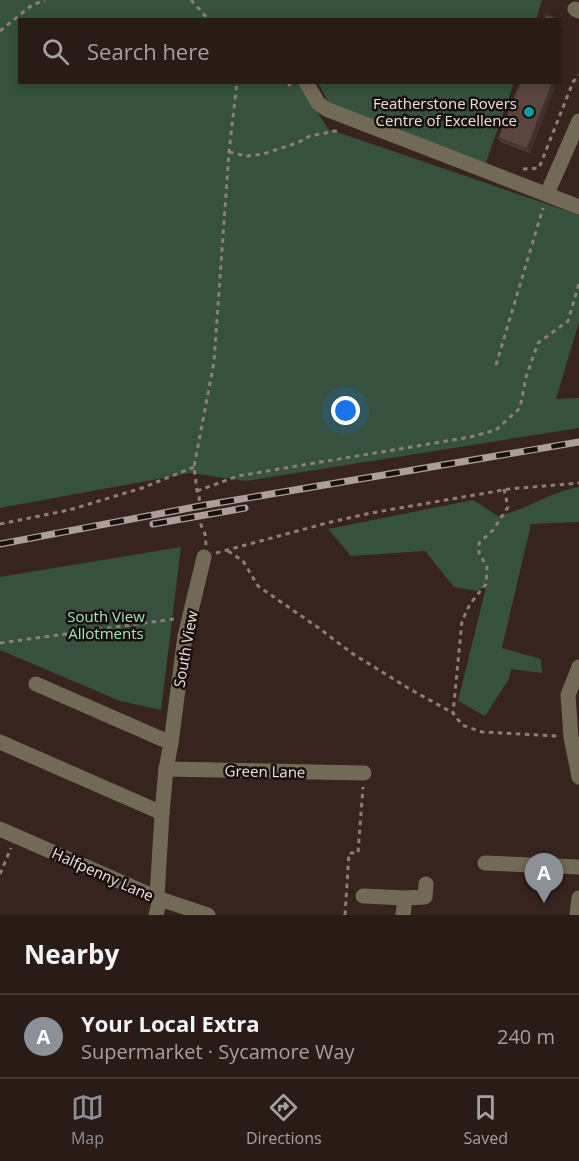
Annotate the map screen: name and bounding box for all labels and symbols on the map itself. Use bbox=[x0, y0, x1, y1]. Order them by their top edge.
place label: Featherstone Rovers Centre of Excellence bbox=[373, 93, 517, 130]
marker: Featherstone Rovers Centre of Excellence bbox=[522, 105, 536, 119]
your location bbox=[331, 396, 360, 425]
park label: South View Allotments bbox=[67, 606, 145, 643]
street label: South View bbox=[168, 609, 202, 689]
street label: Green Lane bbox=[224, 760, 306, 782]
street label: Halfpenny Lane bbox=[49, 843, 157, 905]
pin: A bbox=[524, 854, 564, 903]

